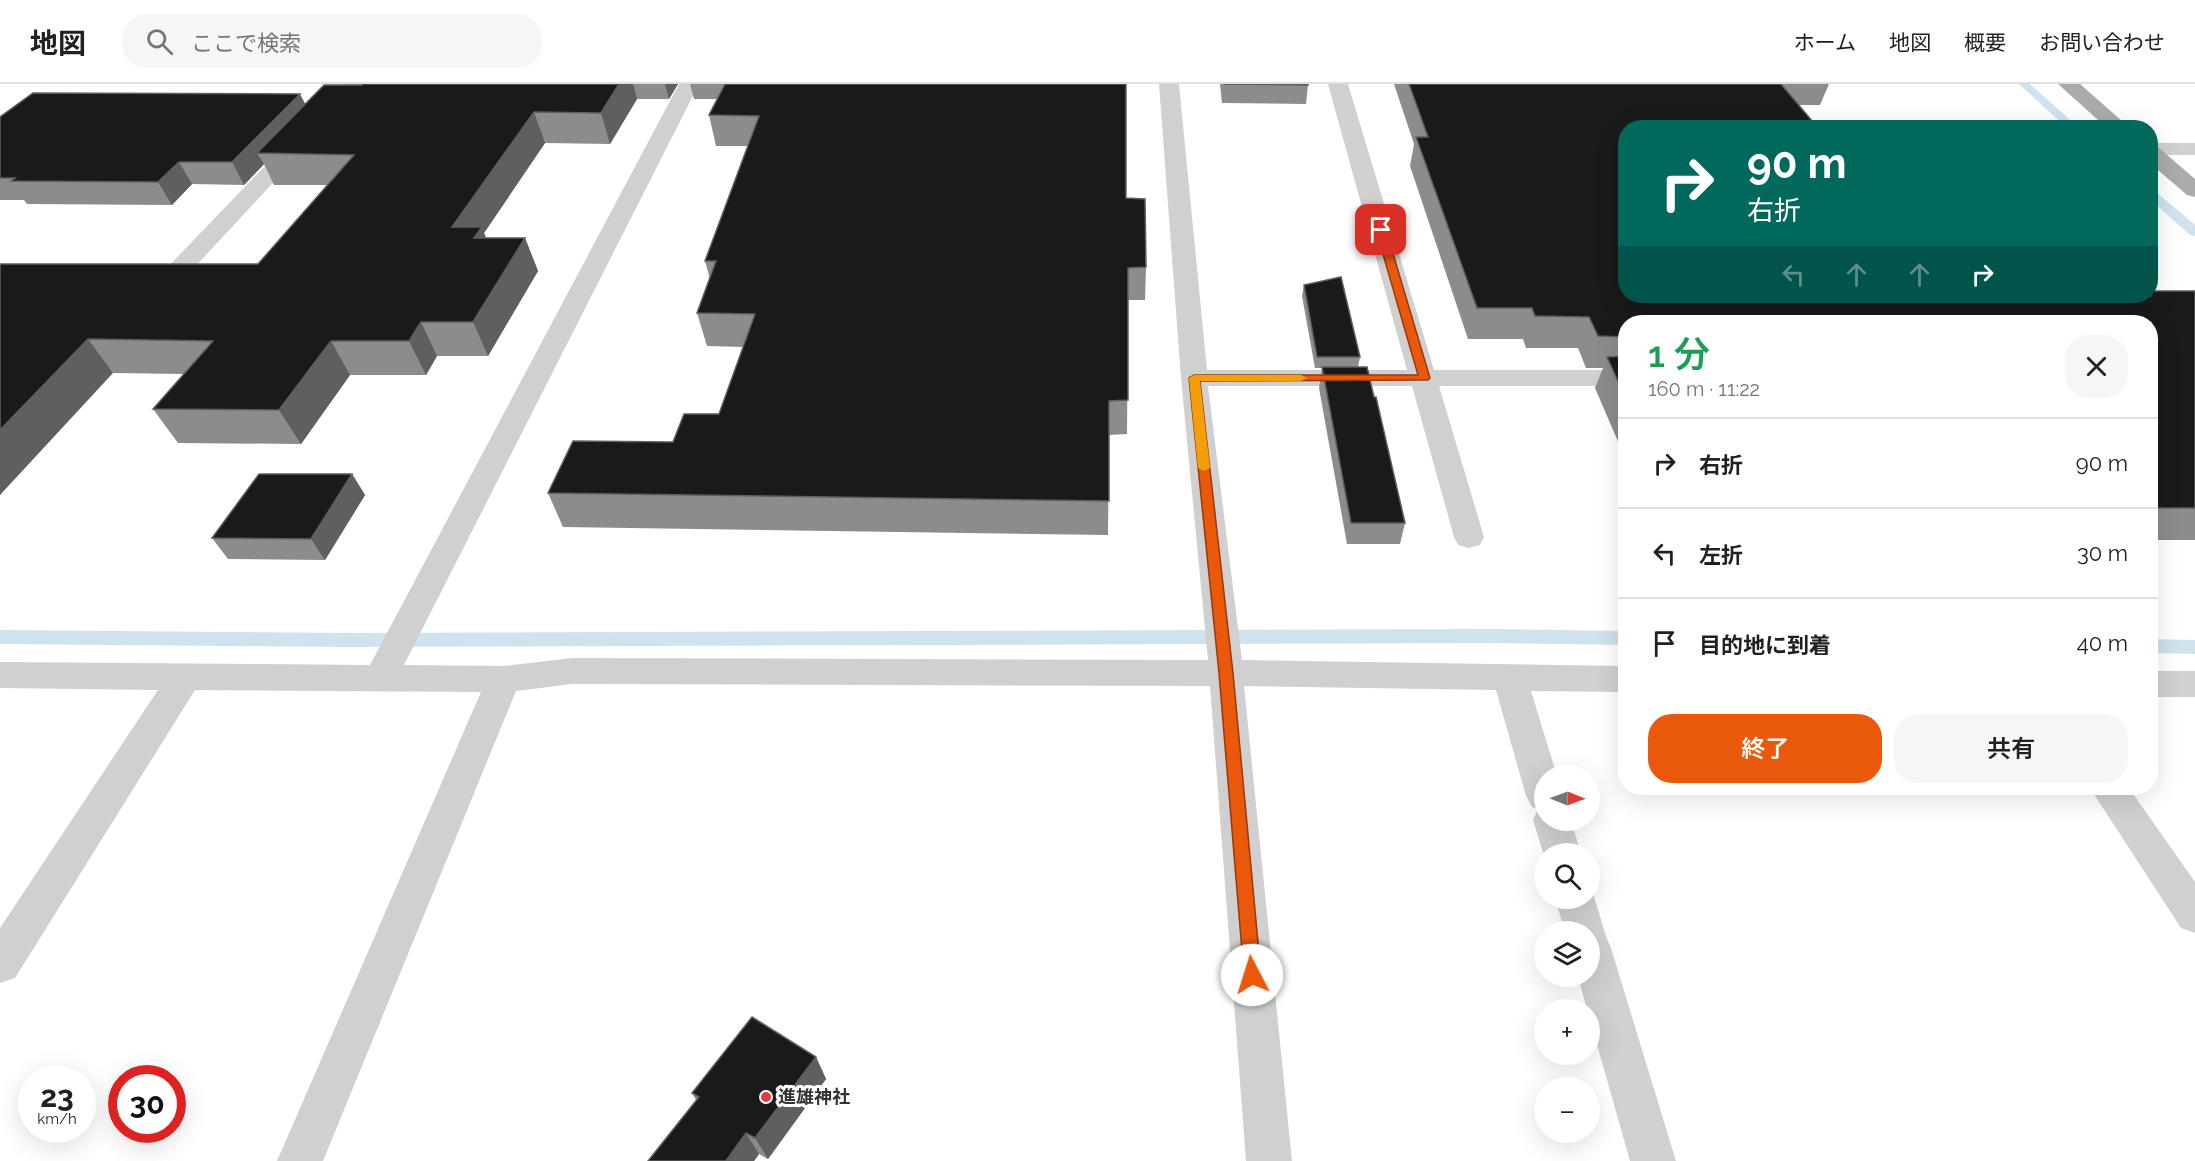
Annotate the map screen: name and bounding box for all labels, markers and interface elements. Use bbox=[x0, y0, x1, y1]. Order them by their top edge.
search box bbox=[122, 14, 542, 68]
icon: search bbox=[143, 25, 176, 58]
text: 地図 bbox=[30, 27, 86, 60]
text: ここで検索 bbox=[191, 30, 301, 56]
text: ホーム bbox=[1794, 30, 1856, 55]
text: 地図 bbox=[1889, 30, 1931, 55]
text: 概要 bbox=[1964, 30, 2006, 55]
text: お問い合わせ bbox=[2039, 30, 2165, 55]
text: 90 m bbox=[1747, 139, 1847, 188]
icon: right bbox=[1648, 144, 1726, 222]
text: 右折 bbox=[1747, 195, 1801, 226]
pin bbox=[1355, 204, 1406, 255]
icon: arrive bbox=[1364, 213, 1397, 246]
icon: left bbox=[1777, 258, 1810, 291]
icon: ahead bbox=[1840, 258, 1873, 291]
icon: ahead bbox=[1903, 258, 1936, 291]
icon: right bbox=[1966, 258, 1999, 291]
text: 1 分 bbox=[1648, 333, 1710, 375]
button: close bbox=[2065, 335, 2128, 398]
text: 160 m · 11:22 bbox=[1648, 377, 1760, 401]
icon: right bbox=[1648, 447, 1681, 480]
text: 90 m bbox=[2076, 450, 2128, 476]
text: 右折 bbox=[1699, 452, 1743, 478]
icon: left bbox=[1648, 537, 1681, 570]
text: 30 m bbox=[2077, 540, 2128, 566]
text: 左折 bbox=[1699, 542, 1743, 568]
icon: arrive bbox=[1648, 627, 1681, 660]
text: 40 m bbox=[2077, 630, 2128, 656]
text: 目的地に到着 bbox=[1699, 632, 1831, 658]
button: 終了 bbox=[1648, 714, 1882, 783]
button: 共有 bbox=[1894, 714, 2128, 783]
north arrow bbox=[1534, 765, 1600, 831]
map controls bbox=[1534, 765, 1600, 1143]
button: search bbox=[1534, 843, 1600, 909]
button: layers bbox=[1534, 921, 1600, 987]
position arrow bbox=[1220, 943, 1284, 1007]
button: + bbox=[1534, 999, 1600, 1065]
speed limit sign: 30 bbox=[108, 1065, 186, 1143]
button: − bbox=[1534, 1077, 1600, 1143]
text: 23 bbox=[40, 1079, 74, 1114]
place label: 進雄神社 bbox=[778, 1086, 850, 1107]
marker: 進雄神社 bbox=[759, 1090, 773, 1104]
text: km/h bbox=[37, 1110, 77, 1128]

